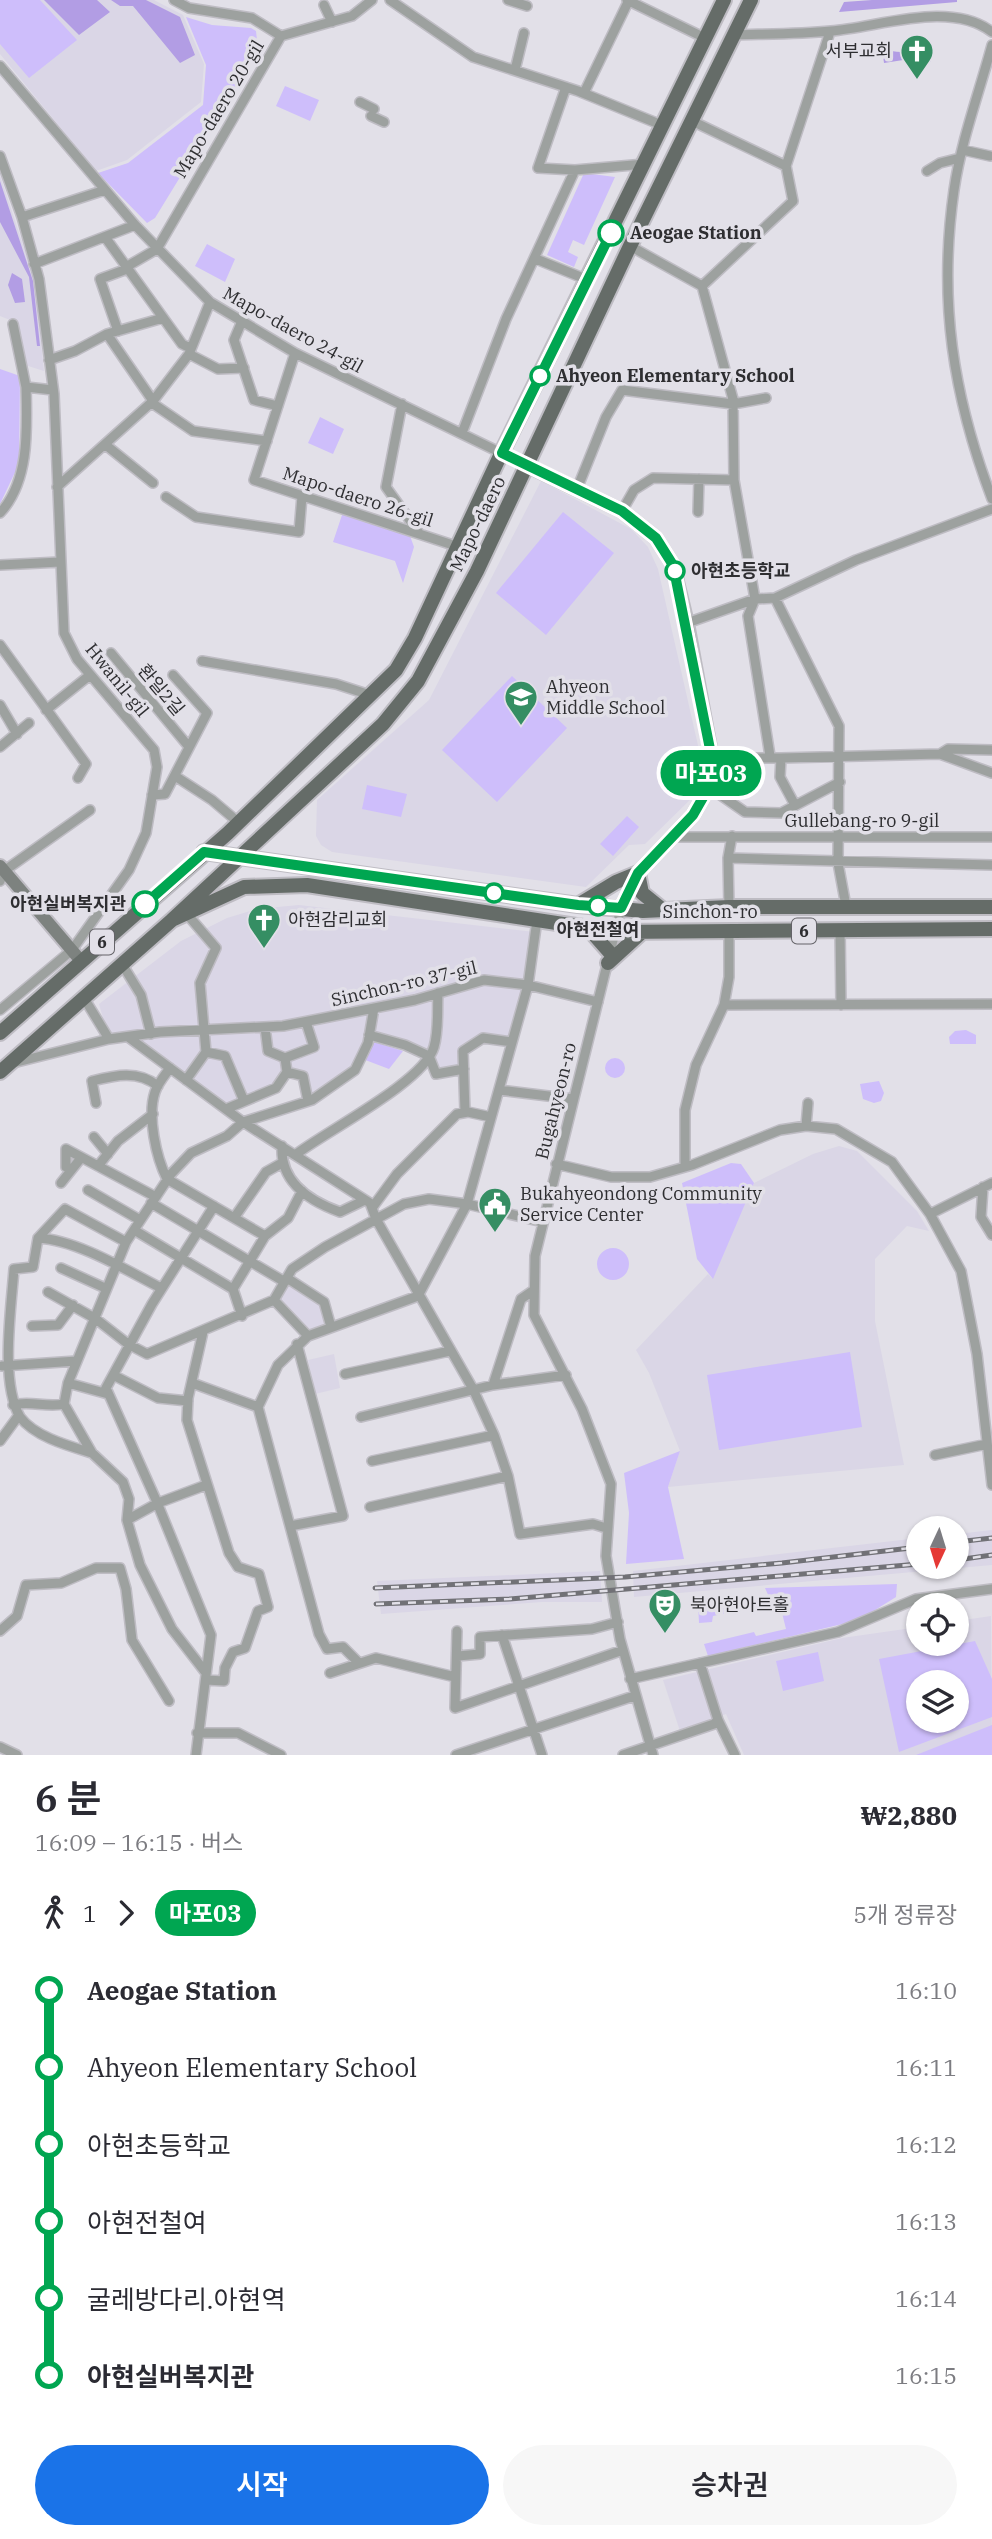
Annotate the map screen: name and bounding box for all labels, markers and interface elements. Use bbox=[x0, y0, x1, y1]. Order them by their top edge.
church icon: 서부교회 bbox=[898, 32, 936, 81]
street label: Mapo-daero 20-gil bbox=[168, 35, 269, 182]
place label: 서부교회 bbox=[826, 39, 892, 62]
marker: Aeogae Station bbox=[598, 220, 624, 246]
place label: Aeogae Station bbox=[630, 221, 762, 244]
street label: Mapo-daero 24-gil bbox=[219, 281, 368, 378]
place label: Ahyeon Elementary School bbox=[556, 364, 795, 387]
marker: Ahyeon Elementary School bbox=[530, 366, 550, 386]
street label: Mapo-daero 26-gil bbox=[280, 461, 436, 532]
street label: Mapo-daero bbox=[445, 472, 511, 575]
place label: 아현초등학교 bbox=[691, 559, 790, 582]
marker: 아현초등학교 bbox=[665, 561, 685, 581]
street label: Hwanil-gil bbox=[81, 638, 154, 721]
street label: 환일2길 bbox=[133, 659, 190, 720]
place label: Ahyeon Middle School bbox=[546, 675, 665, 719]
school or university icon: Ahyeon Middle School bbox=[502, 678, 540, 727]
line badge: 마포03 bbox=[662, 750, 760, 796]
text: 마포03 bbox=[675, 757, 747, 789]
street label: Gullebang-ro 9-gil bbox=[785, 809, 939, 832]
unlabelled marker bbox=[484, 883, 504, 903]
marker: 아현실버복지관 bbox=[132, 891, 158, 917]
place label: 아현실버복지관 bbox=[10, 892, 126, 915]
marker: 아현전철여 bbox=[588, 896, 608, 916]
street label: Sinchon-ro bbox=[662, 900, 758, 923]
church icon: 아현감리교회 bbox=[245, 901, 283, 950]
place label: 아현감리교회 bbox=[288, 908, 387, 931]
place label: 아현전철여 bbox=[557, 918, 639, 941]
road number: 6 bbox=[792, 918, 816, 944]
road number: 6 bbox=[90, 930, 114, 954]
street label: Sinchon-ro 37-gil bbox=[329, 956, 479, 1011]
street label: Bugahyeon-ro bbox=[530, 1040, 581, 1162]
place label: Bukahyeondong Community Service Center bbox=[520, 1182, 762, 1226]
public building icon: Bukahyeondong Community Service Center bbox=[476, 1185, 514, 1234]
north arrow bbox=[906, 1516, 970, 1578]
map controls bbox=[906, 1516, 969, 1733]
theatre icon: 북아현아트홀 bbox=[646, 1586, 684, 1635]
place label: 북아현아트홀 bbox=[690, 1593, 789, 1616]
button: locate bbox=[906, 1593, 969, 1656]
button: layers bbox=[906, 1670, 969, 1733]
text: 6 분 bbox=[35, 1773, 102, 1822]
text: ₩2,880 bbox=[861, 1798, 957, 1832]
text: 16:09 – 16:15 · 버스 bbox=[35, 1827, 243, 1857]
icon: walk bbox=[35, 1894, 73, 1932]
icon: forward bbox=[107, 1894, 145, 1932]
text: 마포03 bbox=[169, 1897, 242, 1929]
text: 1 bbox=[83, 1898, 97, 1928]
text: 5개 정류장 bbox=[853, 1899, 957, 1929]
text: Aeogae Station bbox=[87, 1973, 277, 2007]
text: 16:10 bbox=[895, 1975, 957, 2005]
text: Ahyeon Elementary School bbox=[87, 2050, 417, 2084]
text: 16:11 bbox=[895, 2052, 957, 2082]
text: 아현초등학교 bbox=[87, 2128, 231, 2162]
text: 16:12 bbox=[895, 2129, 957, 2159]
text: 아현전철여 bbox=[87, 2205, 207, 2239]
text: 16:13 bbox=[895, 2206, 957, 2236]
text: 굴레방다리.아현역 bbox=[87, 2282, 285, 2316]
text: 16:14 bbox=[895, 2283, 957, 2313]
text: 아현실버복지관 bbox=[87, 2359, 254, 2393]
text: 16:15 bbox=[895, 2360, 957, 2390]
button: 시작 bbox=[35, 2445, 489, 2525]
button: 승차권 bbox=[503, 2445, 957, 2525]

